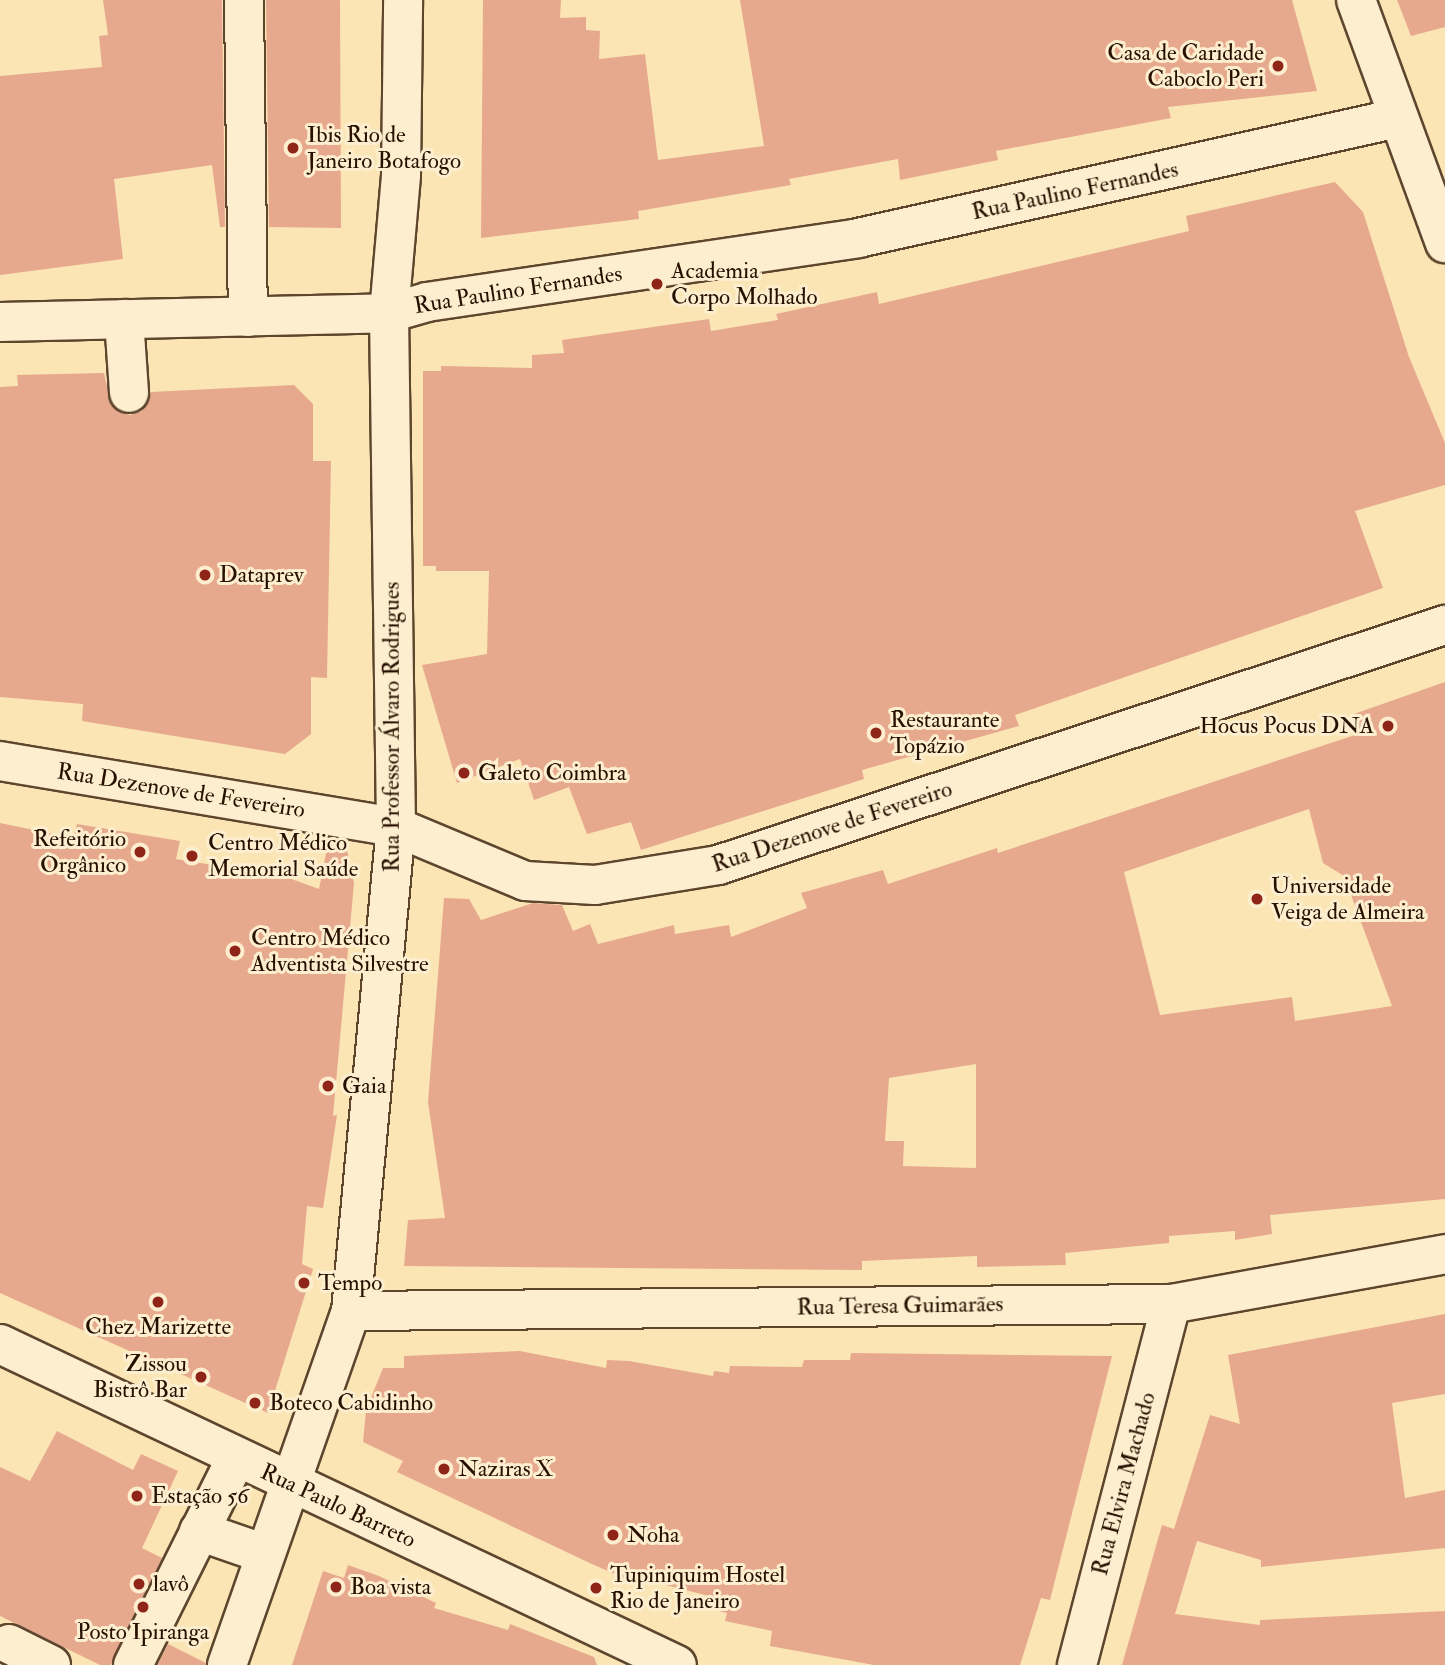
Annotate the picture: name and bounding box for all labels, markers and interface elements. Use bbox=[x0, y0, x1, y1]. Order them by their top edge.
place label: Casa de Caridade Caboclo Peri bbox=[1107, 39, 1264, 93]
marker: Casa de Caridade Caboclo Peri bbox=[1270, 58, 1286, 74]
place label: Ibis Rio de Janeiro Botafogo bbox=[307, 121, 461, 175]
marker: Ibis Rio de Janeiro Botafogo bbox=[285, 140, 301, 156]
street label: Rua Paulino Fernandes bbox=[969, 156, 1181, 226]
place label: Academia Corpo Molhado bbox=[671, 257, 818, 311]
street label: Rua Paulino Fernandes bbox=[412, 260, 624, 320]
marker: Academia Corpo Molhado bbox=[649, 276, 665, 292]
place label: Dataprev bbox=[219, 561, 304, 589]
marker: Dataprev bbox=[197, 567, 213, 583]
street label: Rua Professor Álvaro Rodrigues bbox=[378, 582, 406, 872]
place label: Restaurante Topázio bbox=[890, 706, 999, 760]
place label: Hocus Pocus DNA bbox=[1200, 712, 1374, 740]
marker: Hocus Pocus DNA bbox=[1380, 718, 1396, 734]
marker: Restaurante Topázio bbox=[868, 725, 884, 741]
street label: Rua Dezenove de Fevereiro bbox=[55, 758, 307, 824]
place label: Galeto Coimbra bbox=[478, 759, 626, 787]
marker: Galeto Coimbra bbox=[456, 765, 472, 781]
street label: Rua Dezenove de Fevereiro bbox=[709, 775, 955, 879]
place label: Refeitório Orgânico bbox=[33, 825, 126, 879]
place label: Centro Médico Memorial Saúde bbox=[208, 829, 358, 883]
marker: Refeitório Orgânico bbox=[132, 844, 148, 860]
marker: Centro Médico Memorial Saúde bbox=[182, 846, 202, 866]
place label: Universidade Veiga de Almeira bbox=[1271, 872, 1425, 926]
marker: Universidade Veiga de Almeira bbox=[1249, 891, 1265, 907]
place label: Centro Médico Adventista Silvestre bbox=[251, 924, 429, 978]
marker: Centro Médico Adventista Silvestre bbox=[225, 941, 245, 961]
place label: Gaia bbox=[342, 1072, 386, 1100]
marker: Gaia bbox=[320, 1078, 336, 1094]
place label: Tempo bbox=[318, 1269, 382, 1297]
marker: Tempo bbox=[296, 1275, 312, 1291]
street label: Rua Teresa Guimarães bbox=[796, 1290, 1004, 1322]
marker: Chez Marizette bbox=[150, 1294, 166, 1310]
place label: Chez Marizette bbox=[85, 1313, 231, 1341]
place label: Zissou Bistrô Bar bbox=[93, 1350, 187, 1404]
marker: Zissou Bistrô Bar bbox=[193, 1369, 209, 1385]
place label: Boteco Cabidinho bbox=[269, 1389, 433, 1417]
street label: Rua Elvira Machado bbox=[1086, 1389, 1162, 1579]
marker: Boteco Cabidinho bbox=[247, 1395, 263, 1411]
place label: Naziras X bbox=[458, 1455, 553, 1483]
street label: Rua Paulo Barreto bbox=[256, 1458, 420, 1554]
marker: Naziras X bbox=[436, 1461, 452, 1477]
place label: Estação 56 bbox=[151, 1482, 249, 1510]
marker: Estação 56 bbox=[129, 1488, 145, 1504]
place label: Noha bbox=[627, 1521, 680, 1549]
marker: Noha bbox=[605, 1527, 621, 1543]
place label: Tupiniquim Hostel Rio de Janeiro bbox=[610, 1561, 785, 1615]
place label: lavô bbox=[153, 1570, 189, 1598]
place label: Boa vista bbox=[350, 1573, 431, 1601]
marker: lavô bbox=[131, 1576, 147, 1592]
marker: Boa vista bbox=[328, 1579, 344, 1595]
marker: Tupiniquim Hostel Rio de Janeiro bbox=[588, 1580, 604, 1596]
marker: Posto Ipiranga bbox=[135, 1599, 151, 1615]
place label: Posto Ipiranga bbox=[77, 1618, 209, 1646]

